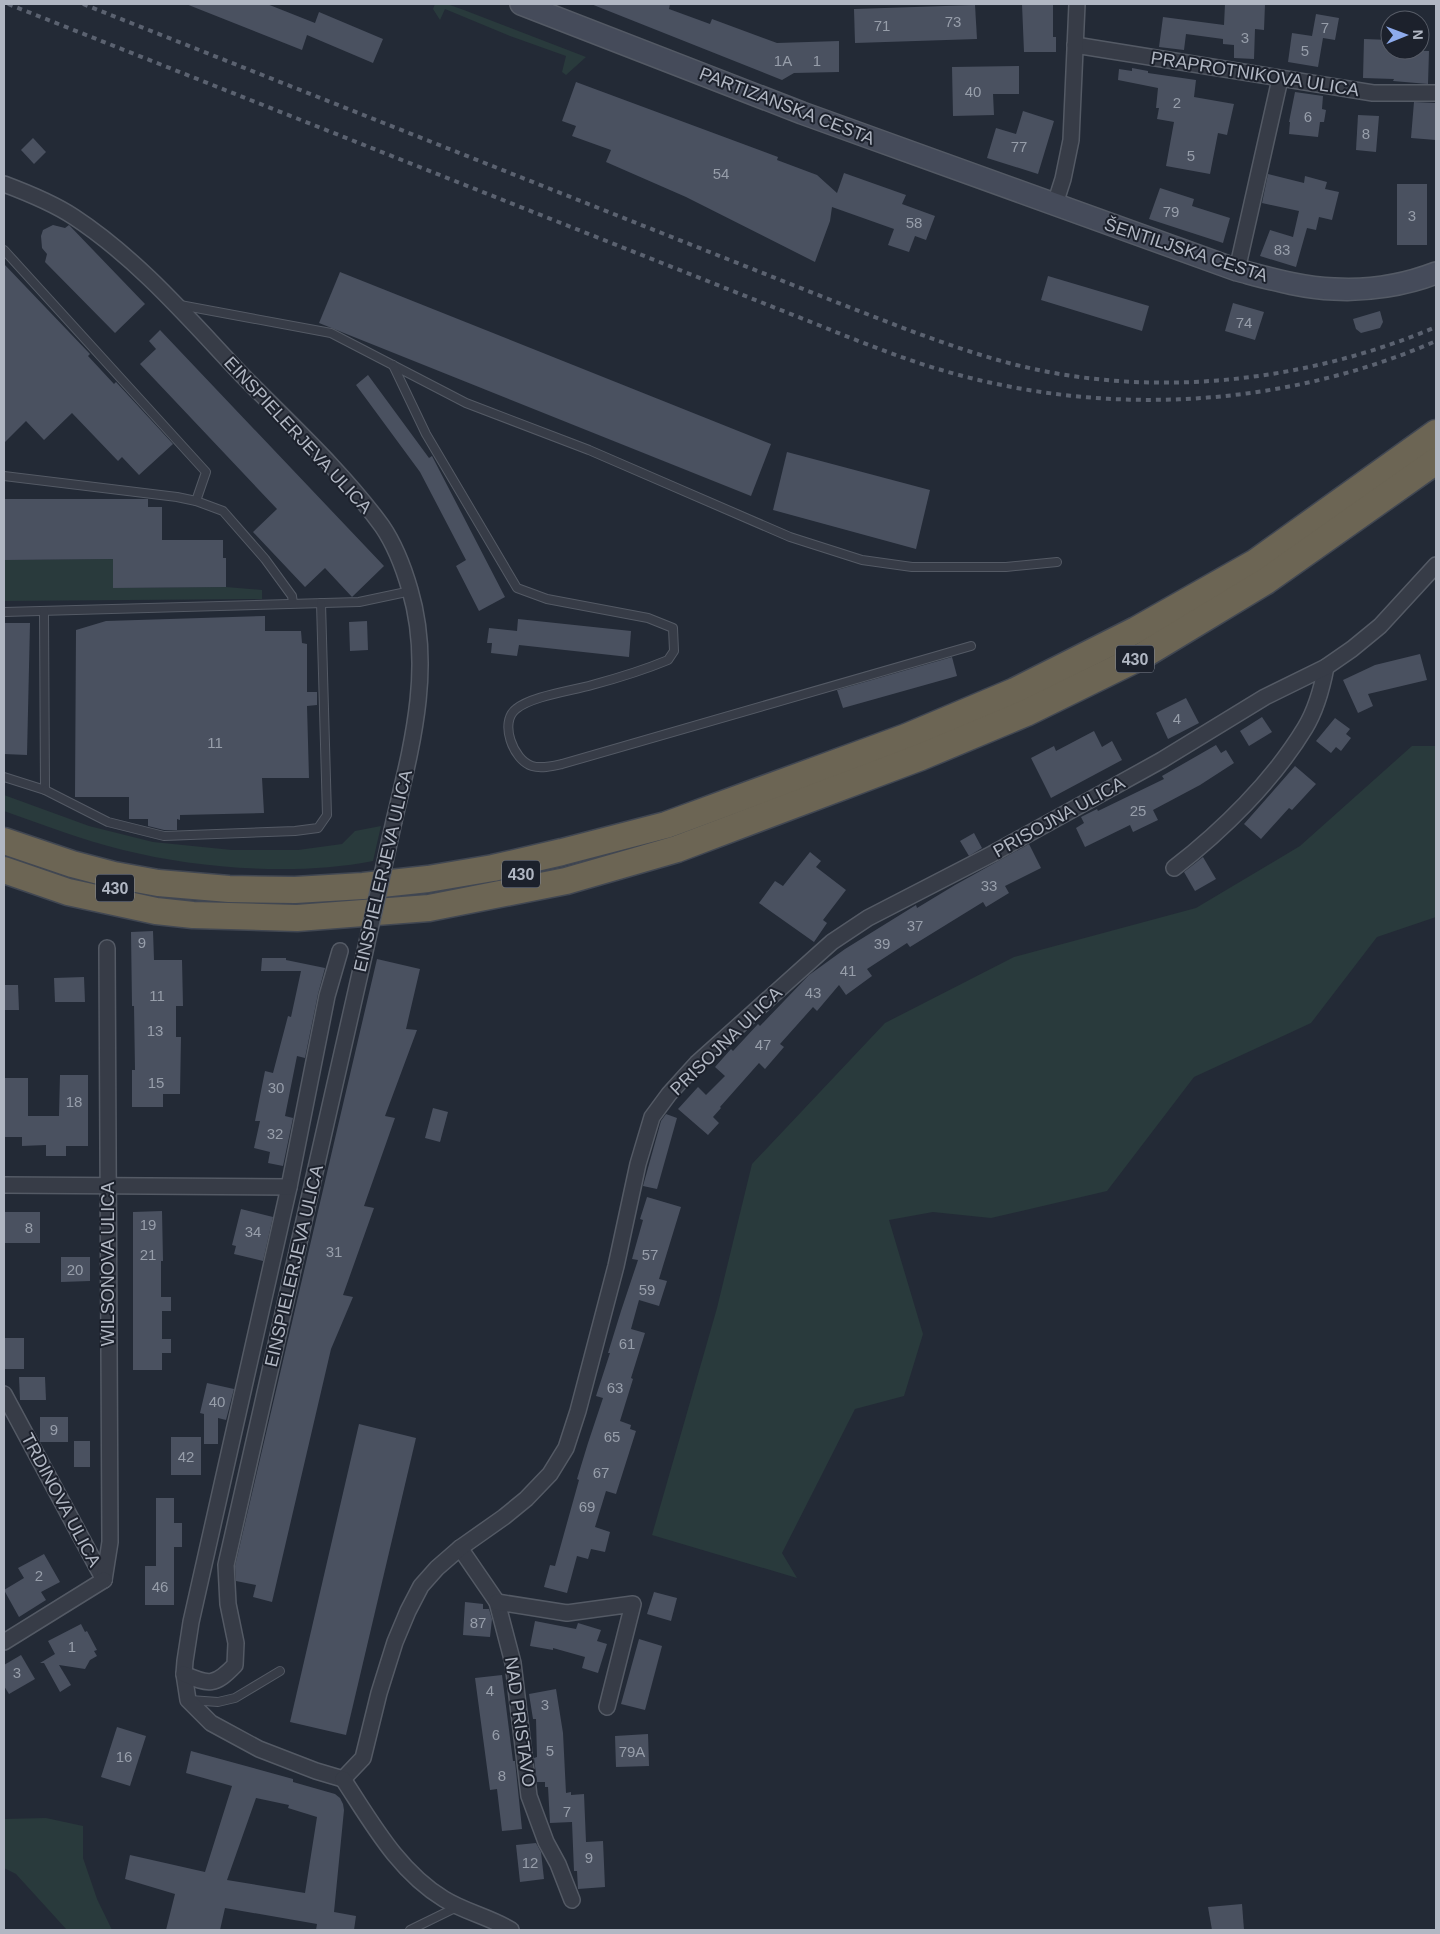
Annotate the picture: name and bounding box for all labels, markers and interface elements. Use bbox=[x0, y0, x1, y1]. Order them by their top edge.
north arrow bbox=[1380, 10, 1430, 60]
house number: 73 bbox=[945, 13, 961, 30]
house number: 71 bbox=[874, 17, 890, 34]
house number: 7 bbox=[1321, 19, 1329, 36]
house number: 3 bbox=[1241, 29, 1249, 46]
text: N bbox=[1410, 30, 1426, 40]
house number: 5 bbox=[1301, 42, 1309, 59]
street label: PRAPROTNIKOVA ULICA bbox=[1149, 48, 1361, 100]
house number: 1A bbox=[774, 52, 792, 69]
house number: 1 bbox=[813, 52, 821, 69]
street label: PARTIZANSKA CESTA bbox=[697, 63, 877, 149]
house number: 40 bbox=[965, 83, 981, 100]
house number: 2 bbox=[1173, 94, 1181, 111]
house number: 6 bbox=[1304, 108, 1312, 125]
house number: 8 bbox=[1362, 125, 1370, 142]
house number: 77 bbox=[1011, 138, 1027, 155]
house number: 5 bbox=[1187, 147, 1195, 164]
house number: 54 bbox=[713, 165, 729, 182]
house number: 79 bbox=[1163, 203, 1179, 220]
house number: 3 bbox=[1408, 207, 1416, 224]
street label: ŠENTILJSKA CESTA bbox=[1102, 213, 1271, 286]
house number: 58 bbox=[906, 214, 922, 231]
house number: 83 bbox=[1274, 241, 1290, 258]
house number: 74 bbox=[1236, 314, 1252, 331]
street label: EINSPIELERJEVA ULICA bbox=[220, 353, 376, 517]
road number: 430 bbox=[1116, 646, 1154, 672]
house number: 4 bbox=[1173, 710, 1181, 727]
house number: 11 bbox=[207, 734, 223, 751]
street label: EINSPIELERJEVA ULICA bbox=[350, 768, 416, 974]
street label: PRISOJNA ULICA bbox=[990, 773, 1128, 861]
house number: 25 bbox=[1130, 802, 1146, 819]
road number: 430 bbox=[502, 861, 540, 888]
road number: 430 bbox=[96, 874, 134, 901]
house number: 33 bbox=[981, 877, 997, 894]
house number: 37 bbox=[907, 917, 923, 934]
house number: 9 bbox=[138, 934, 146, 951]
house number: 39 bbox=[874, 935, 890, 952]
house number: 41 bbox=[840, 962, 856, 979]
street label: PRISOJNA ULICA bbox=[666, 983, 786, 1099]
house number: 43 bbox=[805, 984, 821, 1001]
house number: 11 bbox=[149, 987, 165, 1004]
house number: 13 bbox=[147, 1022, 163, 1039]
house number: 47 bbox=[755, 1036, 771, 1053]
house number: 15 bbox=[148, 1074, 164, 1091]
house number: 30 bbox=[268, 1079, 284, 1096]
house number: 18 bbox=[66, 1093, 82, 1110]
house number: 32 bbox=[267, 1125, 283, 1142]
street label: EINSPIELERJEVA ULICA bbox=[261, 1163, 327, 1369]
street label: WILSONOVA ULICA bbox=[98, 1182, 118, 1346]
house number: 19 bbox=[140, 1216, 156, 1233]
house number: 8 bbox=[25, 1219, 33, 1236]
house number: 34 bbox=[245, 1223, 261, 1240]
house number: 31 bbox=[326, 1243, 342, 1260]
house number: 21 bbox=[140, 1246, 156, 1263]
house number: 57 bbox=[642, 1246, 658, 1263]
house number: 20 bbox=[67, 1261, 83, 1278]
house number: 59 bbox=[639, 1281, 655, 1298]
house number: 61 bbox=[619, 1335, 635, 1352]
house number: 63 bbox=[607, 1379, 623, 1396]
house number: 40 bbox=[209, 1393, 225, 1410]
house number: 9 bbox=[50, 1421, 58, 1438]
house number: 65 bbox=[604, 1428, 620, 1445]
street label: TRDINOVA ULICA bbox=[17, 1430, 105, 1570]
house number: 42 bbox=[178, 1448, 194, 1465]
house number: 67 bbox=[593, 1464, 609, 1481]
house number: 69 bbox=[579, 1498, 595, 1515]
house number: 2 bbox=[35, 1567, 43, 1584]
house number: 46 bbox=[152, 1578, 168, 1595]
house number: 87 bbox=[470, 1614, 486, 1631]
house number: 1 bbox=[68, 1638, 76, 1655]
street label: NAD PRISTAVO bbox=[501, 1656, 539, 1788]
house number: 3 bbox=[13, 1664, 21, 1681]
house number: 4 bbox=[486, 1682, 494, 1699]
house number: 3 bbox=[541, 1696, 549, 1713]
house number: 6 bbox=[492, 1726, 500, 1743]
house number: 5 bbox=[546, 1742, 554, 1759]
house number: 79A bbox=[619, 1743, 645, 1760]
house number: 16 bbox=[116, 1748, 132, 1765]
house number: 8 bbox=[498, 1767, 506, 1784]
house number: 7 bbox=[563, 1803, 571, 1820]
house number: 9 bbox=[585, 1849, 593, 1866]
house number: 12 bbox=[522, 1854, 538, 1871]

